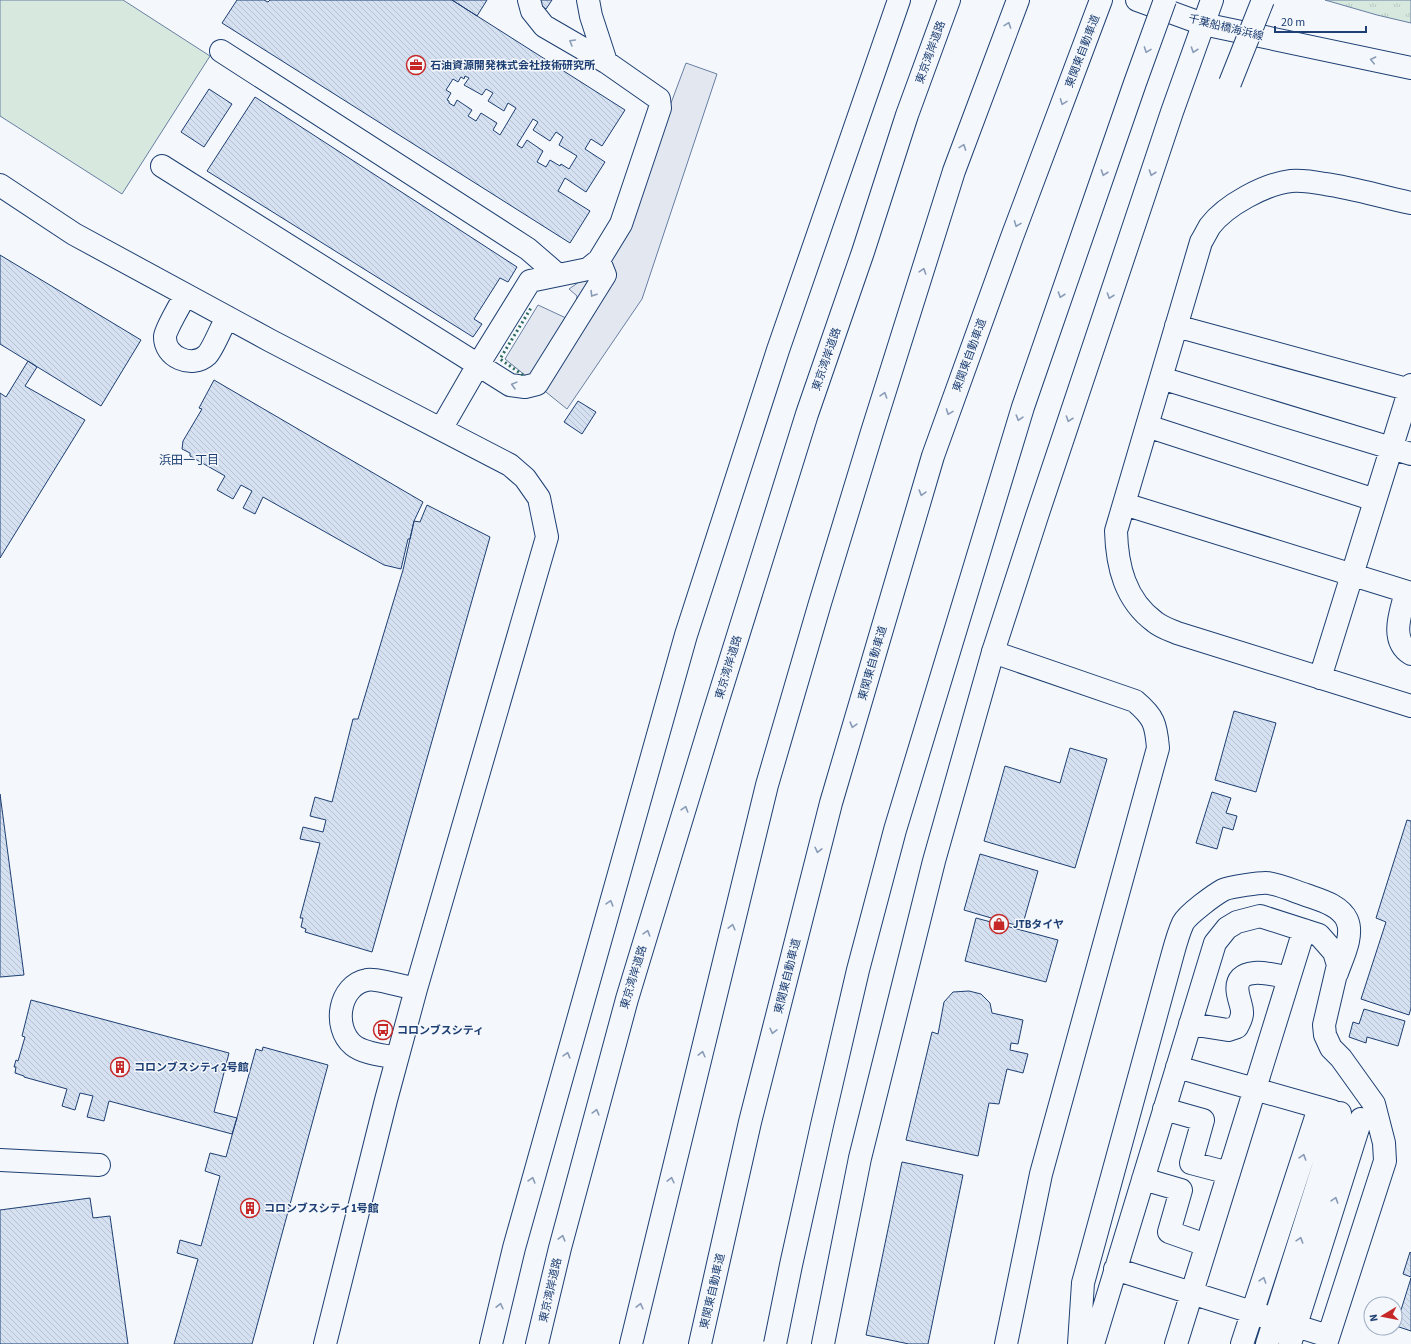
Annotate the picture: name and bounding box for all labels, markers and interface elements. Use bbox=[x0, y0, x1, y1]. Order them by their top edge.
scale bar bbox=[1275, 8, 1366, 34]
street label: 千葉船橋海浜線 bbox=[1187, 11, 1265, 44]
street label: 東関東自動車道 bbox=[1062, 13, 1103, 90]
text: 20 m bbox=[1281, 14, 1305, 31]
street label: 東京湾岸道路 bbox=[912, 19, 949, 86]
one-way arrow bbox=[1004, 22, 1012, 29]
one-way arrow bbox=[569, 40, 576, 47]
one-way arrow bbox=[1143, 46, 1151, 53]
one-way arrow bbox=[1190, 46, 1199, 53]
office icon: 石油資源開発株式会社技術研究所 bbox=[405, 54, 427, 76]
one-way arrow bbox=[1370, 56, 1376, 65]
place label: 石油資源開発株式会社技術研究所 bbox=[430, 58, 595, 73]
one-way arrow bbox=[1059, 99, 1067, 106]
one-way arrow bbox=[959, 144, 967, 151]
one-way arrow bbox=[1100, 169, 1108, 176]
one-way arrow bbox=[1148, 169, 1156, 176]
one-way arrow bbox=[1014, 220, 1022, 227]
one-way arrow bbox=[918, 267, 927, 274]
one-way arrow bbox=[590, 290, 598, 297]
one-way arrow bbox=[1058, 292, 1066, 299]
one-way arrow bbox=[1107, 292, 1115, 299]
street label: 東関東自動車道 bbox=[949, 316, 990, 394]
street label: 東京湾岸道路 bbox=[809, 326, 844, 393]
one-way arrow bbox=[510, 381, 517, 389]
one-way arrow bbox=[879, 391, 888, 398]
one-way arrow bbox=[945, 408, 953, 415]
one-way arrow bbox=[1015, 415, 1024, 422]
one-way arrow bbox=[1065, 416, 1074, 423]
district label: 浜田一丁目 bbox=[159, 452, 219, 469]
one-way arrow bbox=[918, 489, 927, 496]
street label: 東関東自動車道 bbox=[855, 624, 890, 702]
street label: 東京湾岸道路 bbox=[712, 633, 745, 701]
one-way arrow bbox=[849, 721, 858, 728]
one-way arrow bbox=[680, 806, 688, 813]
one-way arrow bbox=[815, 847, 823, 854]
one-way arrow bbox=[605, 900, 614, 907]
shop icon: JTBタイヤ bbox=[988, 913, 1010, 935]
place label: JTBタイヤ bbox=[1013, 917, 1064, 932]
one-way arrow bbox=[728, 924, 736, 930]
one-way arrow bbox=[642, 930, 650, 937]
street label: 東関東自動車道 bbox=[771, 937, 804, 1015]
street label: 東京湾岸道路 bbox=[617, 943, 650, 1011]
bus stop icon: コロンブスシティ bbox=[372, 1019, 394, 1041]
place label: コロンブスシティ bbox=[397, 1023, 484, 1038]
one-way arrow bbox=[769, 1027, 778, 1034]
one-way arrow bbox=[697, 1050, 705, 1057]
one-way arrow bbox=[563, 1052, 571, 1058]
building icon: コロンブスシティ2号館 bbox=[109, 1056, 131, 1078]
place label: コロンブスシティ2号館 bbox=[134, 1060, 249, 1075]
one-way arrow bbox=[591, 1109, 600, 1116]
one-way arrow bbox=[1298, 1153, 1307, 1160]
one-way arrow bbox=[528, 1177, 536, 1183]
one-way arrow bbox=[666, 1177, 674, 1183]
building icon: コロンブスシティ1号館 bbox=[239, 1197, 261, 1219]
one-way arrow bbox=[1331, 1197, 1339, 1204]
place label: コロンブスシティ1号館 bbox=[264, 1201, 379, 1216]
one-way arrow bbox=[558, 1235, 566, 1241]
one-way arrow bbox=[1295, 1237, 1304, 1244]
street label: 東関東自動車道 bbox=[697, 1252, 728, 1330]
street label: 東京湾岸道路 bbox=[536, 1256, 565, 1324]
one-way arrow bbox=[1258, 1277, 1267, 1284]
north arrow bbox=[1363, 1296, 1403, 1336]
one-way arrow bbox=[495, 1303, 504, 1310]
one-way arrow bbox=[635, 1303, 644, 1310]
text: N bbox=[1366, 1313, 1382, 1323]

